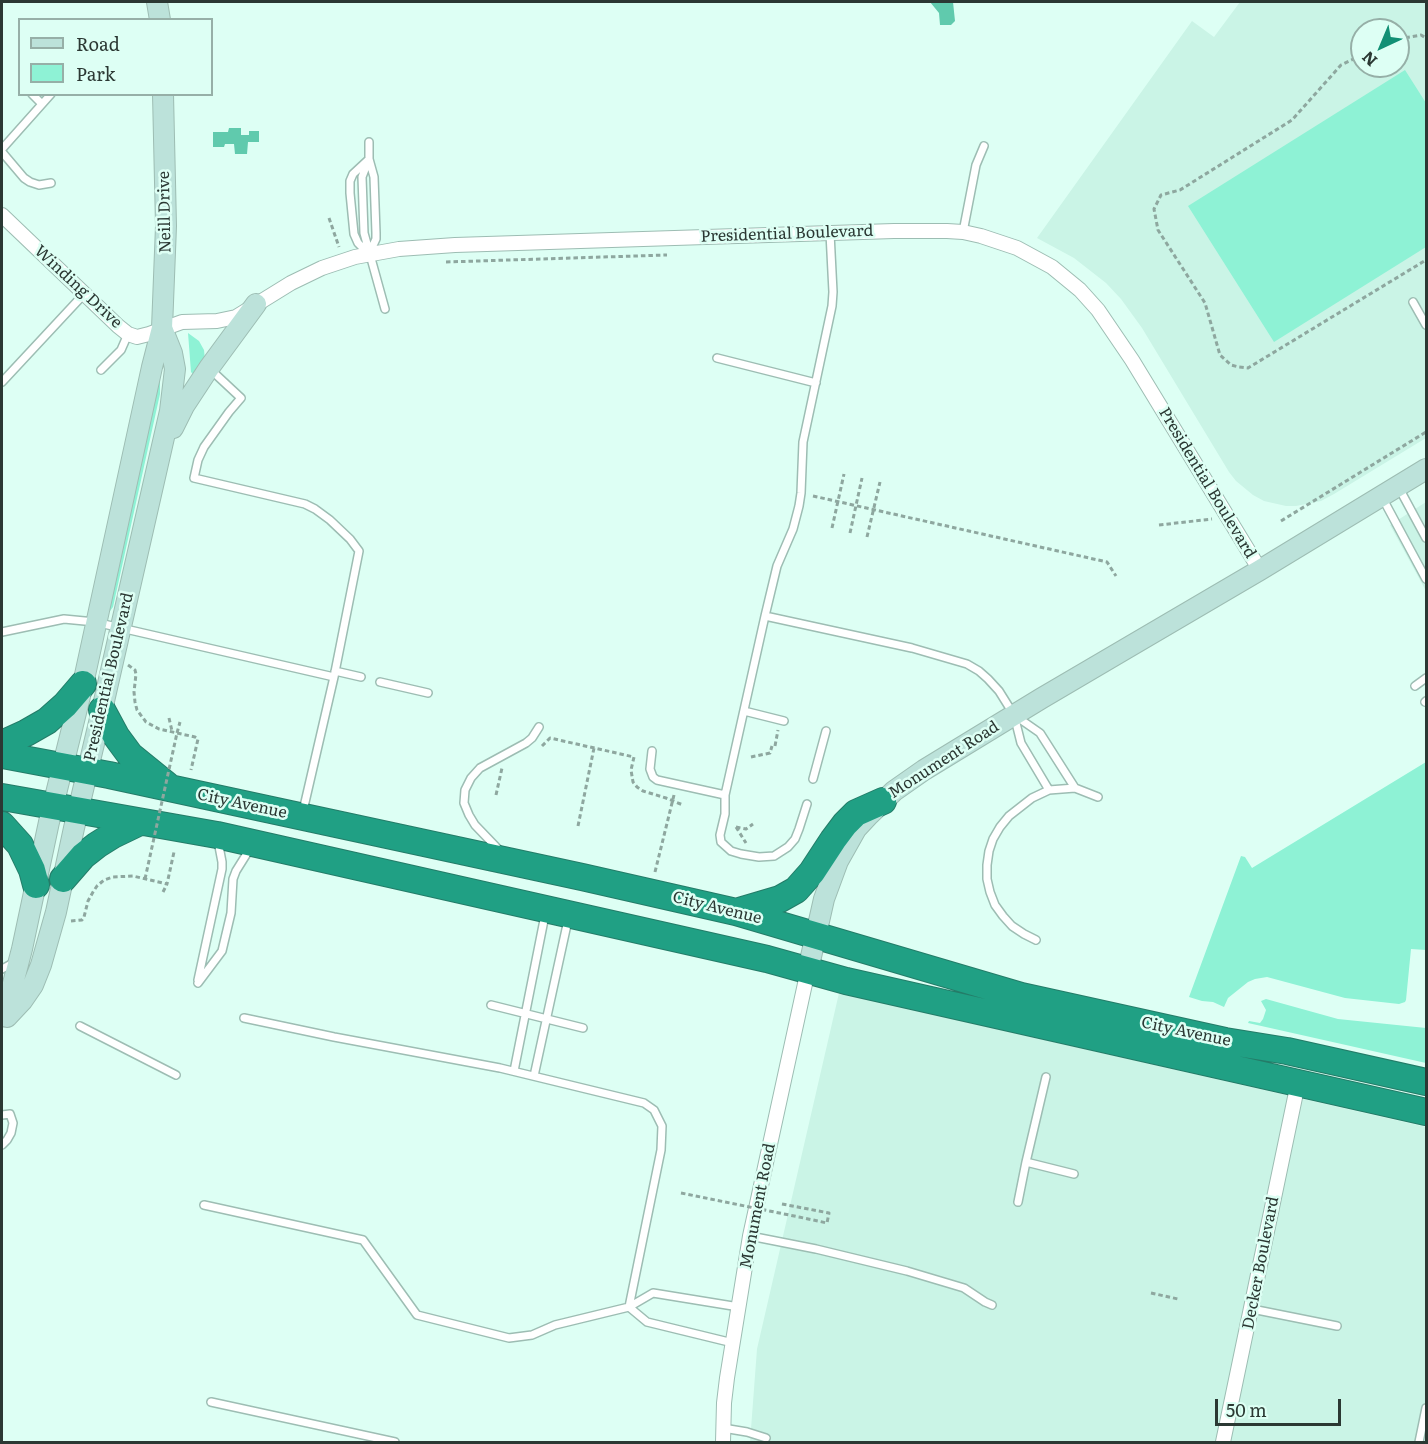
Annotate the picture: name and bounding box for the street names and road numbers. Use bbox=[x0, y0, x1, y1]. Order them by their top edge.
street label: Neill Drive bbox=[155, 171, 175, 253]
street label: Presidential Boulevard bbox=[700, 221, 874, 247]
street label: Winding Drive bbox=[30, 241, 126, 333]
street label: Presidential Boulevard bbox=[1154, 404, 1260, 562]
street label: Presidential Boulevard bbox=[80, 591, 138, 763]
street label: Monument Road bbox=[885, 717, 1003, 803]
street label: City Avenue bbox=[195, 785, 289, 823]
street label: City Avenue bbox=[671, 888, 763, 928]
street label: City Avenue bbox=[1139, 1013, 1233, 1051]
street label: Monument Road bbox=[736, 1142, 780, 1270]
street label: Decker Boulevard bbox=[1239, 1195, 1283, 1331]

